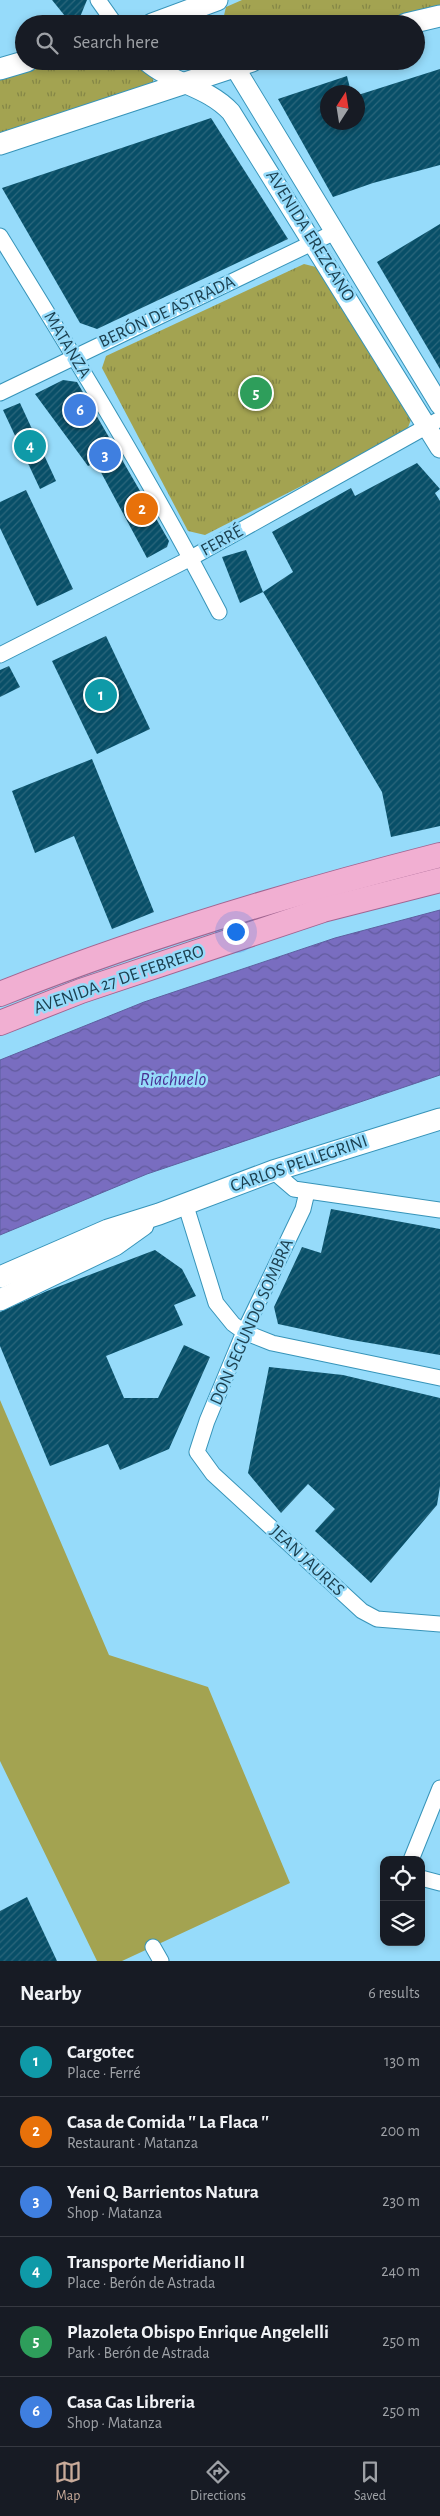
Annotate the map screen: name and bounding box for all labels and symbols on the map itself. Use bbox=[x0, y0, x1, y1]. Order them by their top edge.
north arrow bbox=[320, 85, 365, 130]
street label: AVENIDA EREZCANO bbox=[262, 167, 358, 305]
street label: BERÓN DE ASTRADA bbox=[95, 270, 238, 351]
street label: MATANZA bbox=[40, 309, 94, 382]
pin: 5 bbox=[240, 374, 272, 412]
pin: 6 bbox=[64, 391, 96, 429]
pin: 4 bbox=[14, 427, 46, 465]
pin: 3 bbox=[89, 436, 121, 474]
pin: 2 bbox=[126, 490, 158, 528]
street label: FERRÉ bbox=[196, 519, 246, 560]
pin: 1 bbox=[85, 676, 117, 714]
your location bbox=[223, 919, 249, 945]
street label: AVENIDA 27 DE FEBRERO bbox=[32, 942, 206, 1018]
water label: Riachuelo bbox=[140, 1070, 206, 1089]
street label: CARLOS PELLEGRINI bbox=[228, 1132, 370, 1196]
street label: DON SEGUNDO SOMBRA bbox=[207, 1236, 297, 1408]
street label: JEAN JAURES bbox=[266, 1522, 348, 1600]

